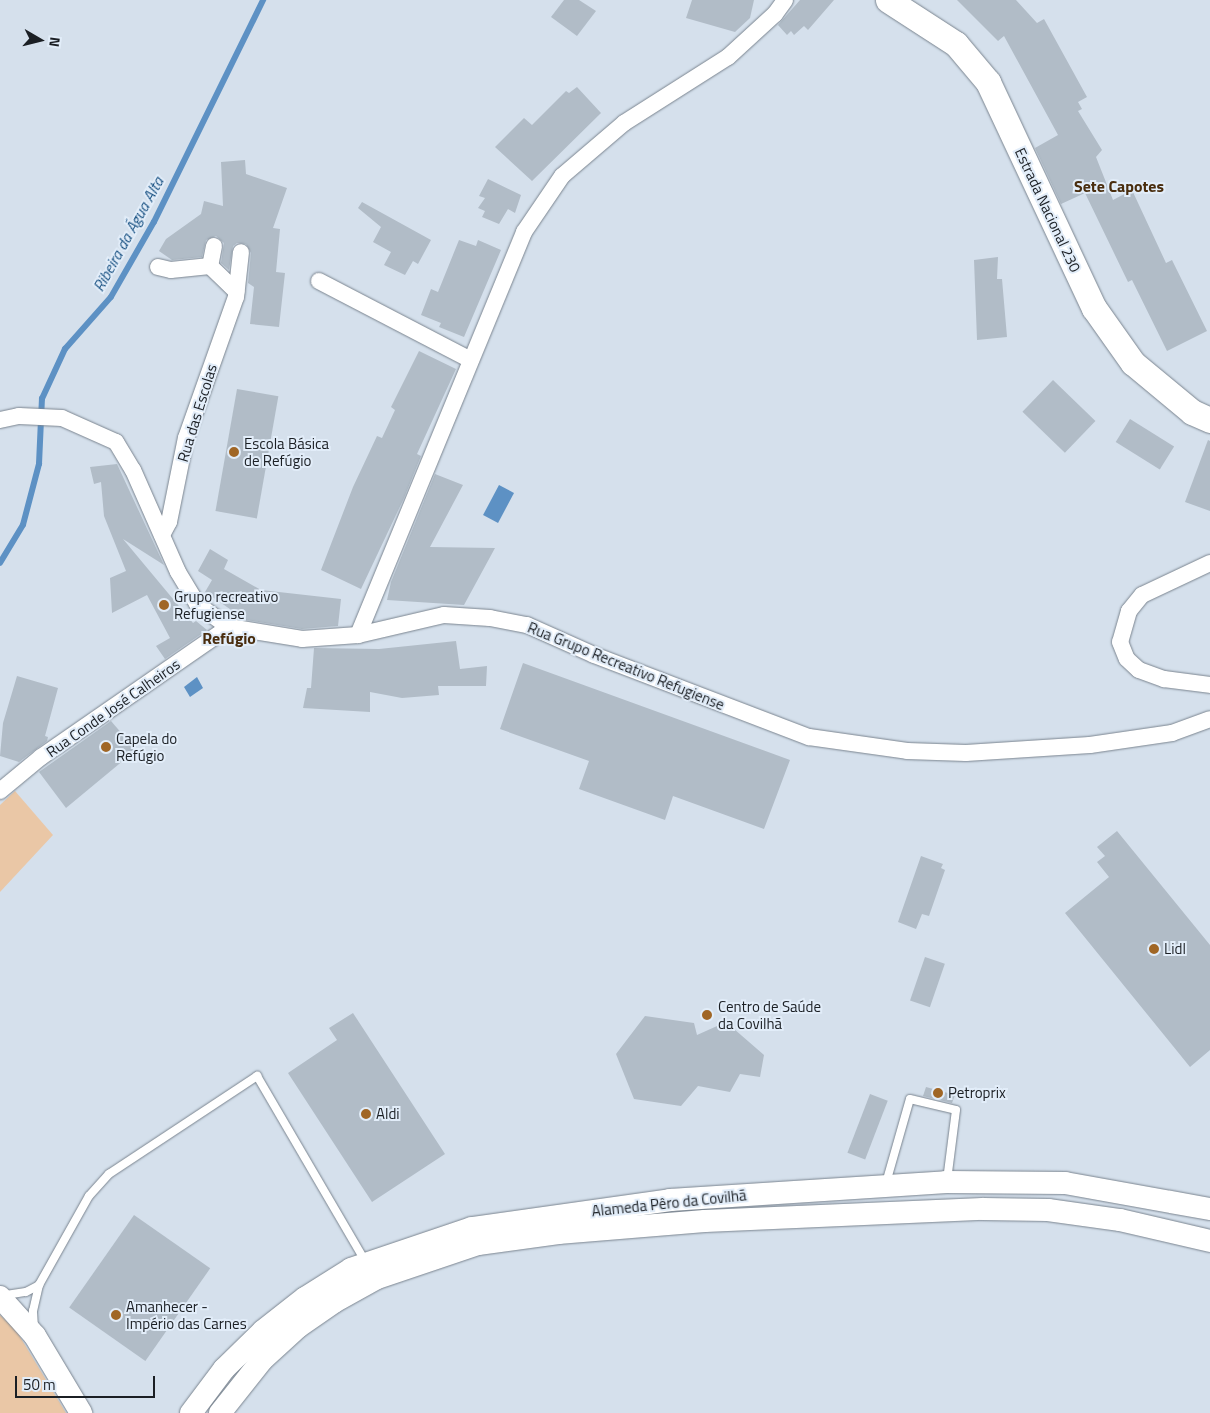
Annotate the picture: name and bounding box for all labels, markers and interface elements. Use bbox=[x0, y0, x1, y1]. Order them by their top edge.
north arrow bbox=[15, 15, 65, 65]
text: N bbox=[44, 36, 66, 48]
street label: Estrada Nacional 230 bbox=[1011, 145, 1085, 275]
water label: Ribeira da Água Alta bbox=[89, 173, 167, 295]
district label: Sete Capotes bbox=[1074, 176, 1164, 196]
street label: Rua das Escolas bbox=[174, 362, 220, 464]
place label: Escola Básica de Refúgio bbox=[244, 434, 329, 469]
marker: Escola Básica de Refúgio bbox=[228, 446, 240, 458]
place label: Grupo recreativo Refugiense bbox=[174, 587, 278, 622]
marker: Grupo recreativo Refugiense bbox=[158, 599, 170, 611]
street label: Rua Grupo Recreativo Refugiense bbox=[525, 618, 727, 714]
district label: Refúgio bbox=[202, 628, 256, 648]
street label: Rua Conde José Calheiros bbox=[43, 655, 183, 761]
place label: Capela do Refúgio bbox=[116, 729, 177, 764]
marker: Capela do Refúgio bbox=[100, 741, 112, 753]
place label: Lidl bbox=[1164, 940, 1186, 958]
marker: Lidl bbox=[1148, 943, 1160, 955]
place label: Centro de Saúde da Covilhã bbox=[718, 997, 821, 1032]
marker: Centro de Saúde da Covilhã bbox=[700, 1008, 714, 1022]
place label: Petroprix bbox=[948, 1084, 1006, 1102]
marker: Petroprix bbox=[932, 1087, 944, 1099]
place label: Aldi bbox=[376, 1105, 400, 1123]
marker: Aldi bbox=[360, 1108, 372, 1120]
street label: Alameda Pêro da Covilhã bbox=[591, 1186, 747, 1220]
place label: Amanhecer - Império das Carnes bbox=[126, 1297, 247, 1332]
marker: Amanhecer - Império das Carnes bbox=[110, 1309, 122, 1321]
scale bar bbox=[18, 1366, 158, 1398]
text: 50 m bbox=[23, 1373, 56, 1396]

